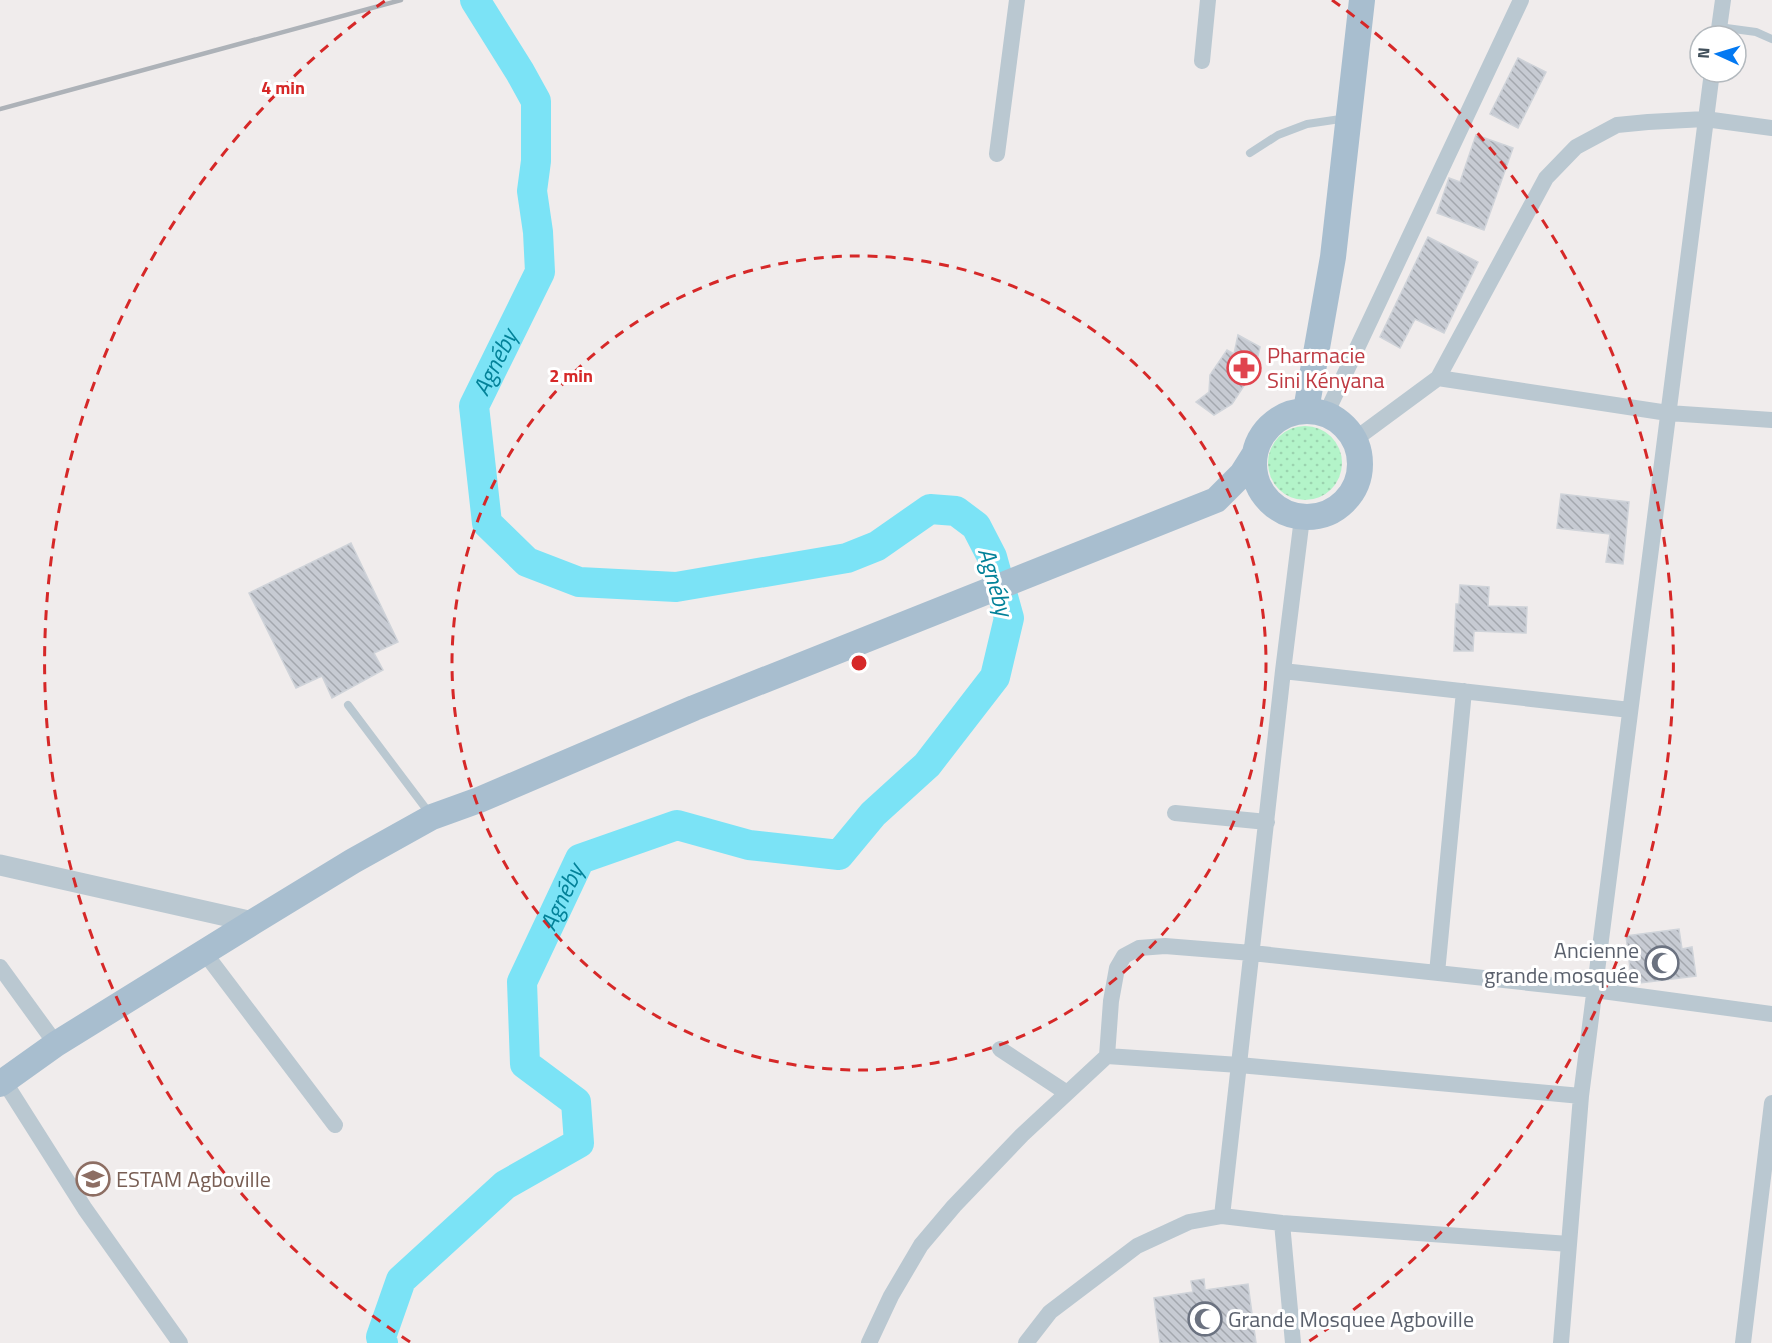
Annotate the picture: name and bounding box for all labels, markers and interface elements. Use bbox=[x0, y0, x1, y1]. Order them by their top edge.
north arrow bbox=[1688, 24, 1748, 84]
text: N bbox=[1691, 47, 1715, 59]
text: 4 min bbox=[261, 74, 305, 101]
water label: Agnéby bbox=[463, 320, 527, 402]
place label: Pharmacie Sini Kényana bbox=[1267, 338, 1384, 397]
pharmacy icon: Pharmacie Sini Kényana bbox=[1226, 350, 1262, 386]
text: 2 min bbox=[549, 362, 593, 389]
water label: Agnéby bbox=[969, 543, 1024, 623]
centre of rings bbox=[849, 653, 869, 673]
water label: Agnéby bbox=[530, 855, 594, 936]
place label: Ancienne grande mosquée bbox=[1484, 933, 1639, 992]
mosque icon: Ancienne grande mosquée bbox=[1644, 945, 1680, 981]
school or university icon: ESTAM Agboville bbox=[75, 1161, 111, 1197]
place label: ESTAM Agboville bbox=[116, 1162, 271, 1196]
mosque icon: Grande Mosquee Agboville bbox=[1187, 1301, 1223, 1337]
place label: Grande Mosquee Agboville bbox=[1228, 1302, 1474, 1336]

